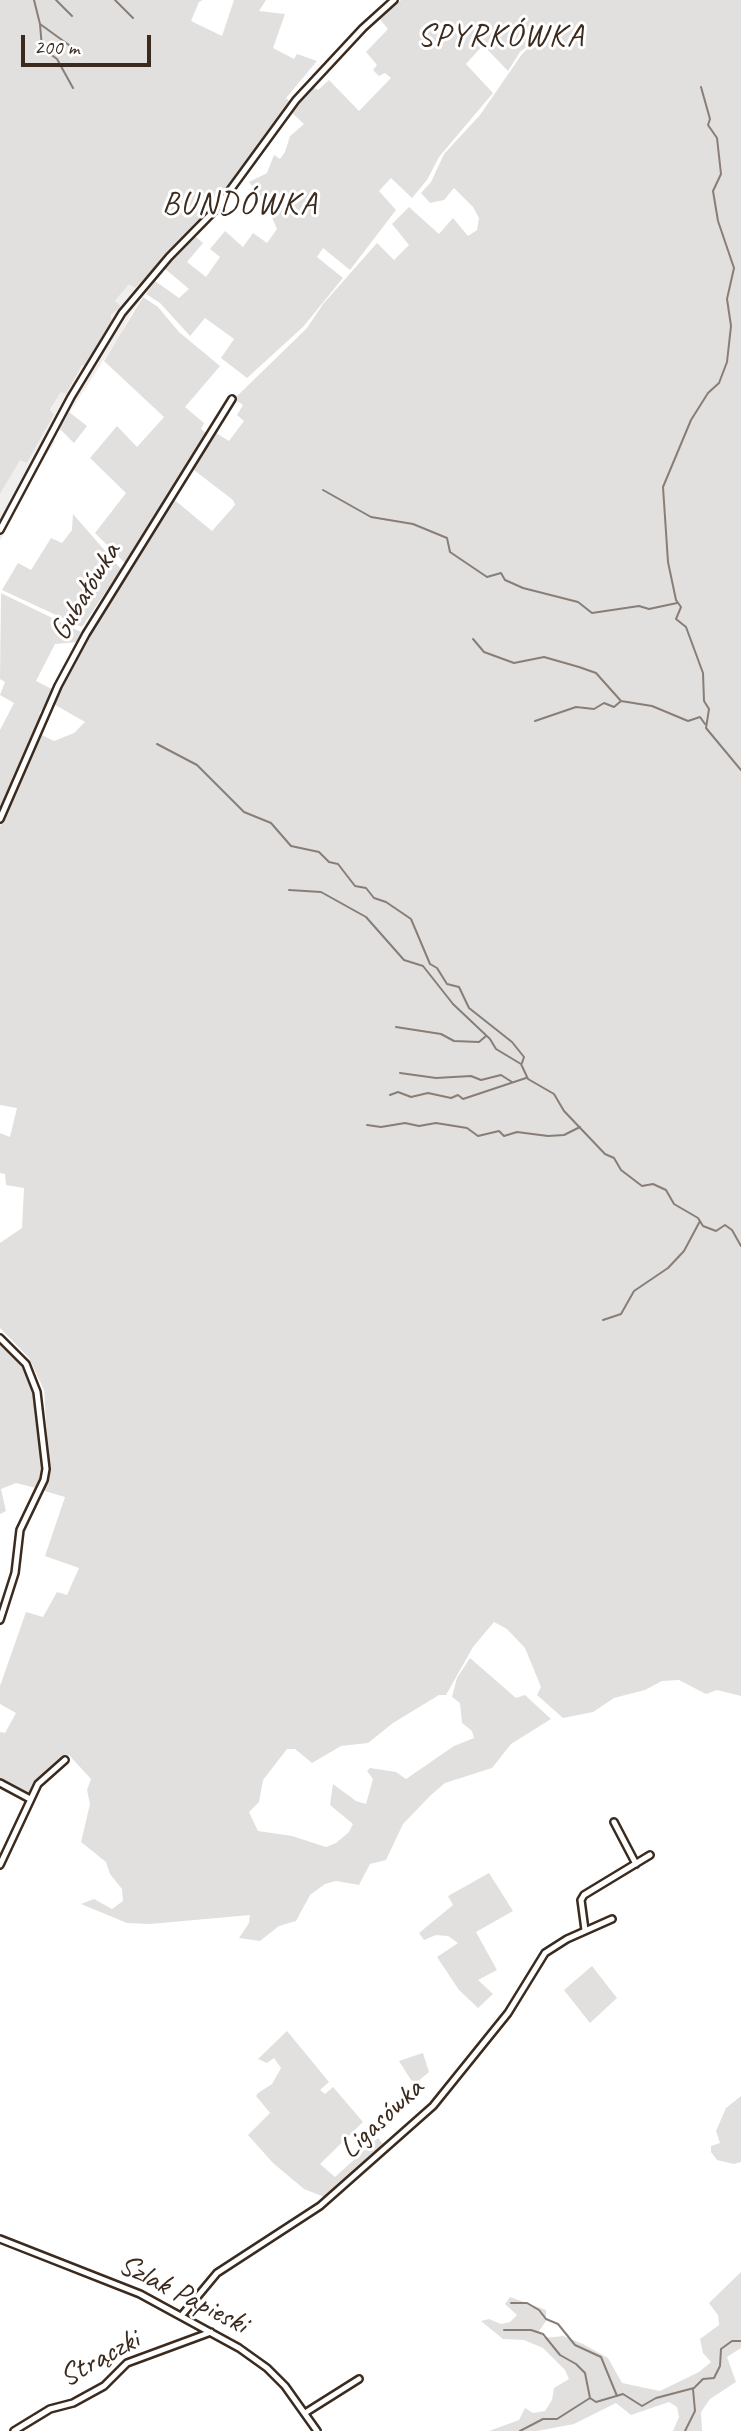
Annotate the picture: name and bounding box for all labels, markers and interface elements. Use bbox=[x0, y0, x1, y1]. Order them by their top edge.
district label: SPYRKÓWKA bbox=[419, 18, 583, 56]
scale bar bbox=[24, 21, 154, 65]
text: 200 m bbox=[34, 34, 79, 60]
district label: BUNDÓWKA bbox=[164, 186, 316, 224]
street label: Gubałówka bbox=[43, 537, 129, 647]
street label: Ligasówka bbox=[333, 2071, 431, 2167]
street label: Szlak Papieski bbox=[112, 2247, 254, 2343]
street label: Strączki bbox=[54, 2322, 146, 2396]

